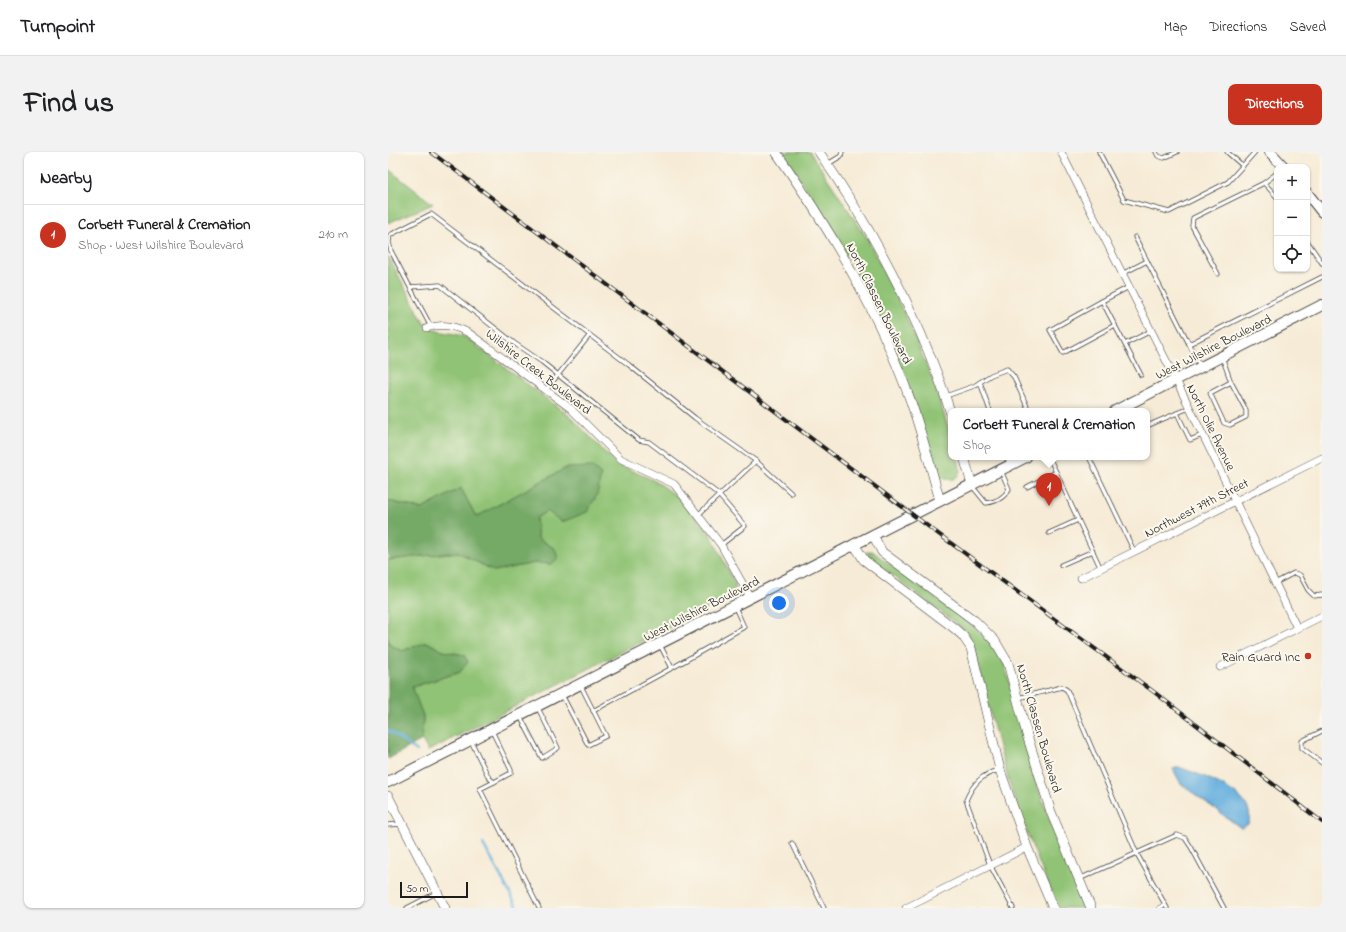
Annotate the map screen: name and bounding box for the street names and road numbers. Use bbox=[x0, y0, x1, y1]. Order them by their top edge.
street label: North Classen Boulevard bbox=[841, 240, 917, 368]
street label: West Wilshire Boulevard bbox=[1152, 310, 1276, 385]
street label: Wilshire Creek Boulevard bbox=[481, 325, 596, 420]
street label: North Olie Avenue bbox=[1181, 381, 1240, 474]
street label: Northwest 79th Street bbox=[1141, 474, 1253, 543]
street label: West Wilshire Boulevard bbox=[640, 572, 764, 647]
street label: North Classen Boulevard bbox=[1011, 662, 1066, 795]

